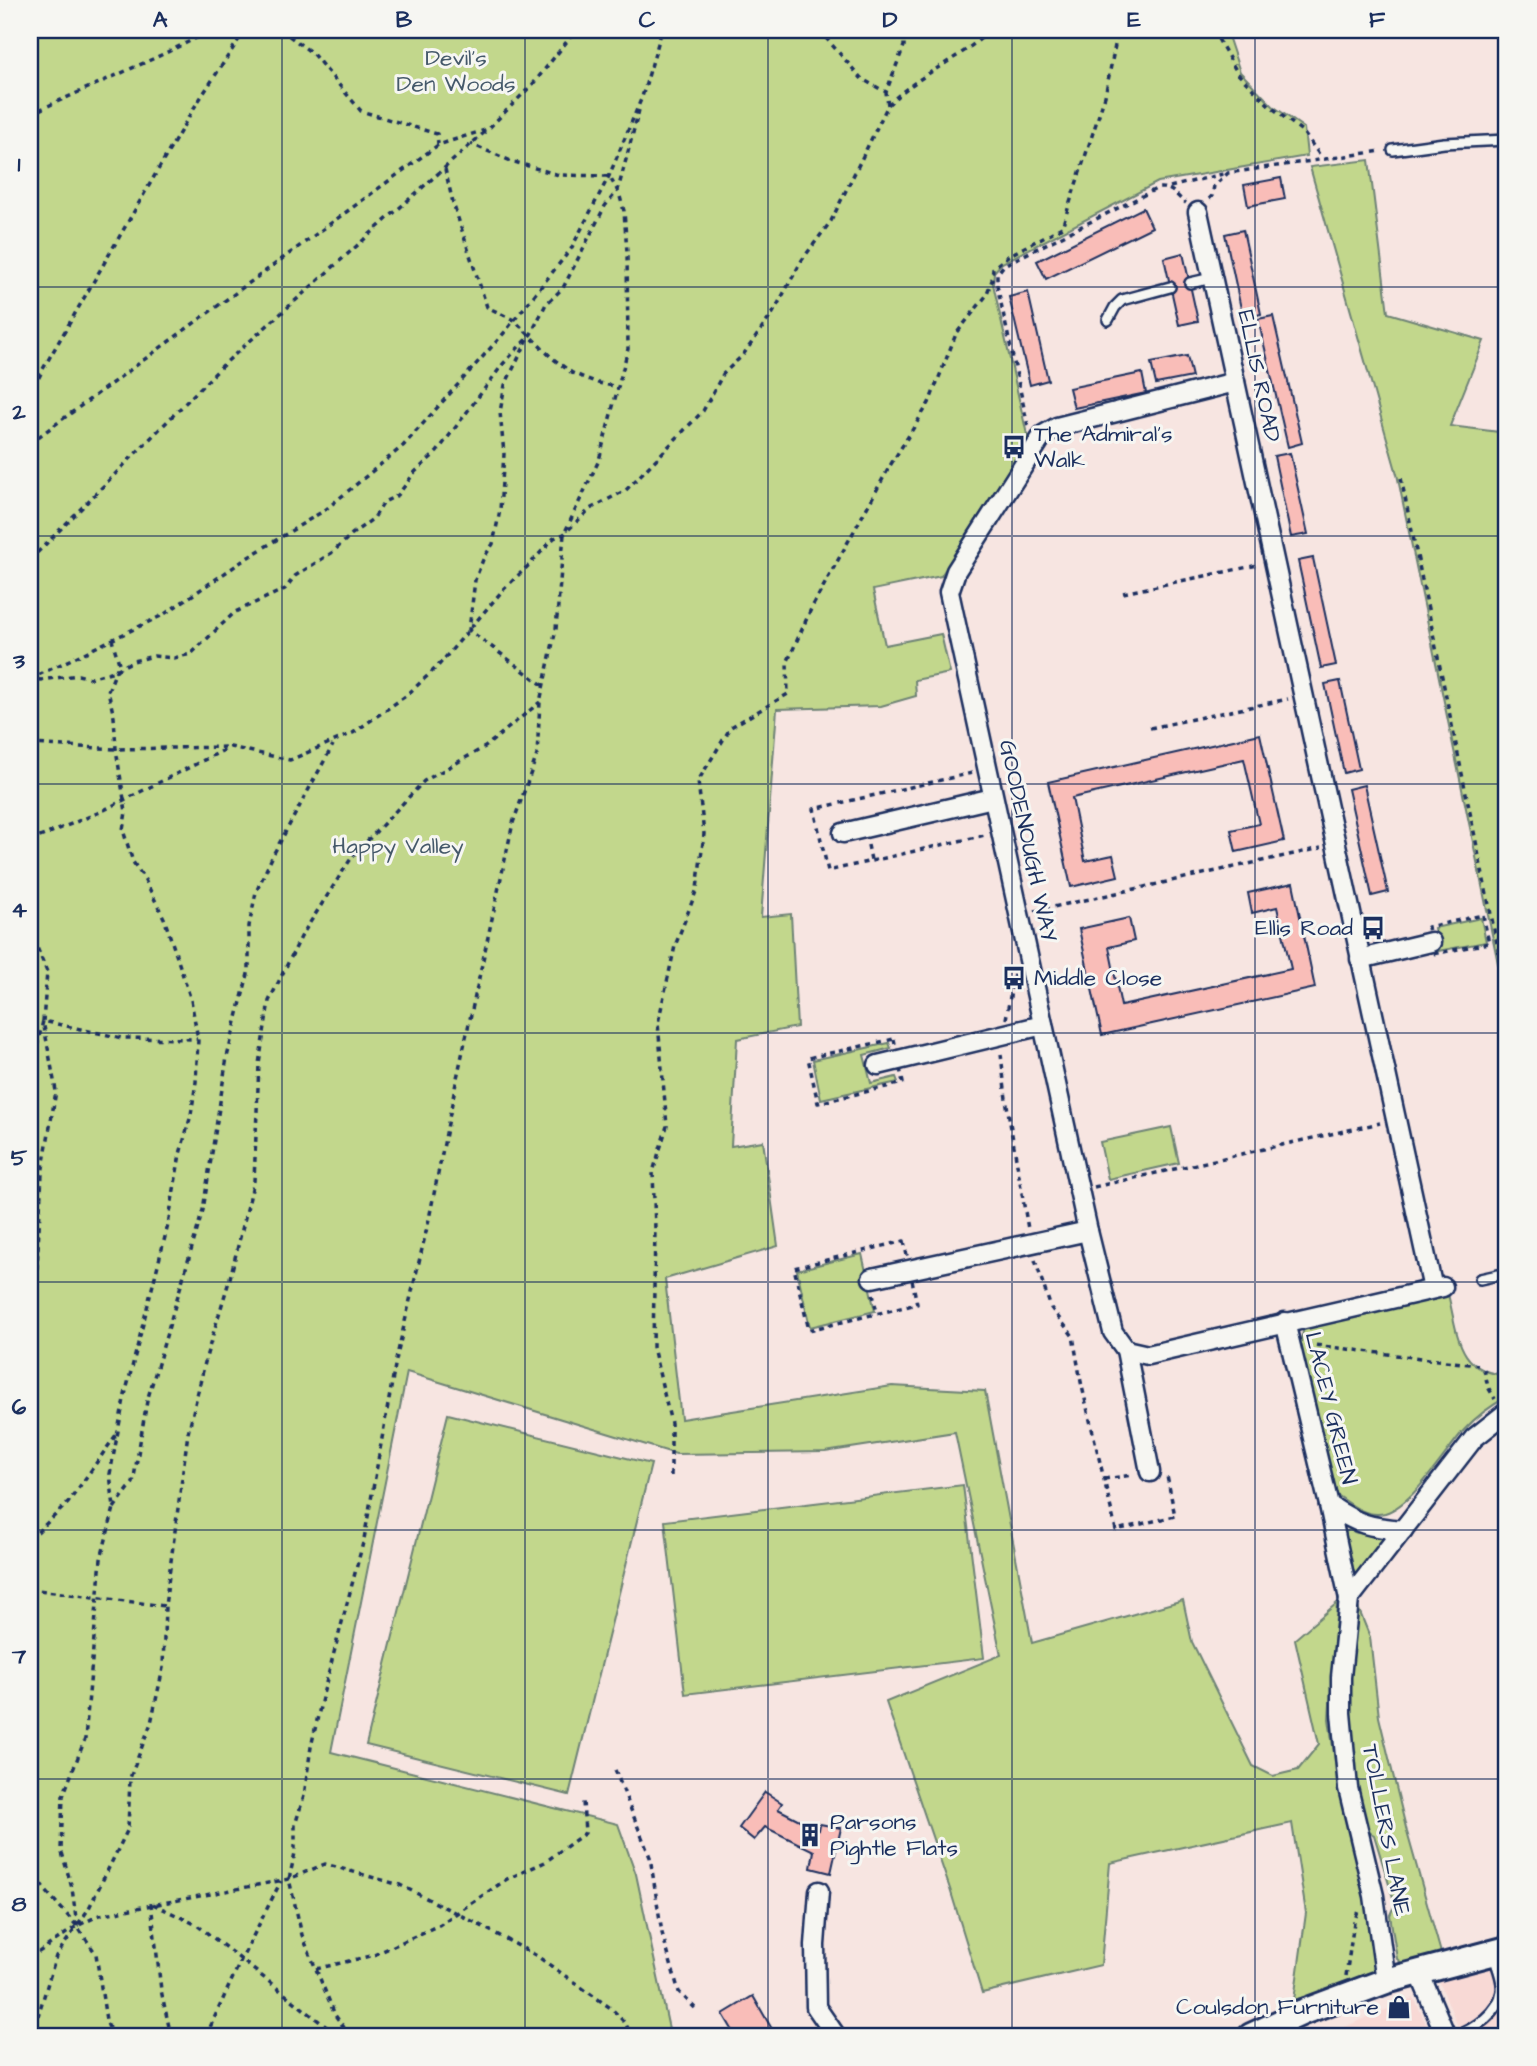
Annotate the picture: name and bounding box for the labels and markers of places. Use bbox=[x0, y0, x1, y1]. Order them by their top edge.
place label: The Admiral's Walk bbox=[1034, 418, 1173, 476]
bus stop icon: The Admiral's Walk bbox=[1000, 433, 1028, 461]
place label: Ellis Road bbox=[1255, 912, 1353, 944]
bus stop icon: Ellis Road bbox=[1359, 914, 1387, 942]
place label: Middle Close bbox=[1034, 962, 1162, 994]
bus stop icon: Middle Close bbox=[1000, 964, 1028, 992]
place label: Parsons Pightle Flats bbox=[830, 1806, 958, 1865]
building icon: Parsons Pightle Flats bbox=[796, 1821, 824, 1849]
place label: Coulsdon Furniture bbox=[1176, 1991, 1379, 2023]
shop icon: Coulsdon Furniture bbox=[1385, 1993, 1413, 2021]

